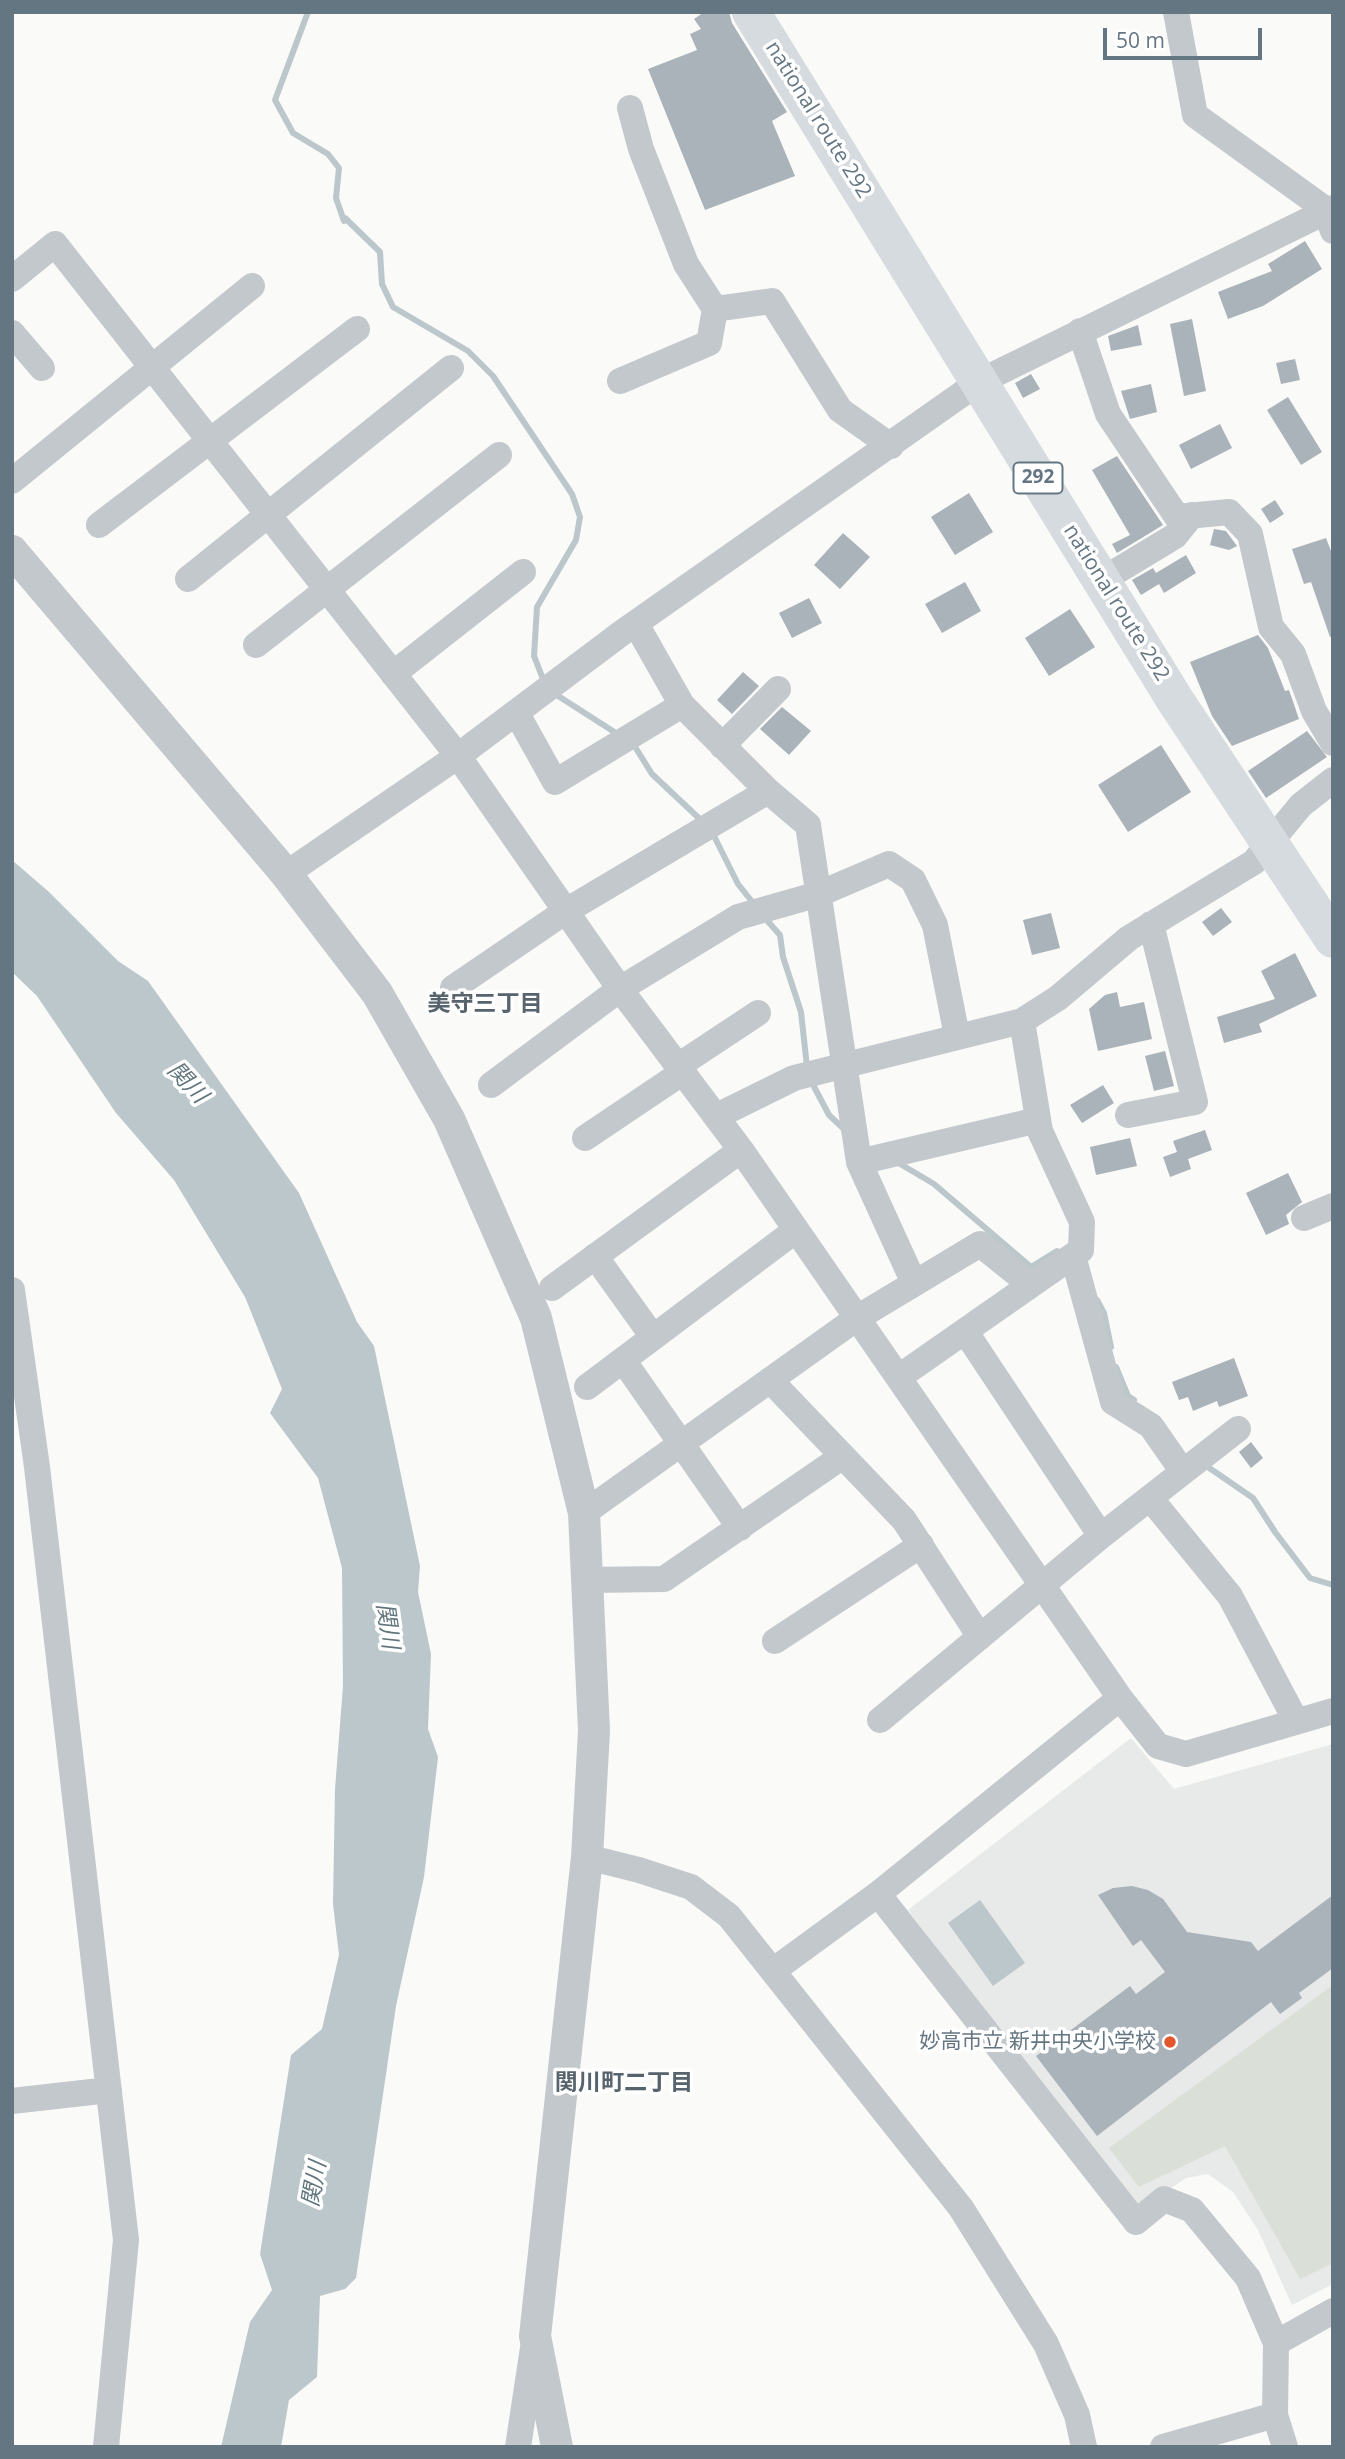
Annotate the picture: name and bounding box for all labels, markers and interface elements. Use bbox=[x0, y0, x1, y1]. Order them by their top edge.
scale bar bbox=[1107, 14, 1266, 58]
text: 50 m bbox=[1116, 26, 1165, 54]
street label: national route 292 bbox=[760, 37, 876, 203]
road number: 292 bbox=[1014, 463, 1062, 494]
street label: national route 292 bbox=[1058, 520, 1174, 686]
district label: 美守三丁目 bbox=[428, 990, 542, 1018]
water label: 関川 bbox=[161, 1057, 213, 1109]
water label: 関川 bbox=[370, 1601, 404, 1651]
place label: 妙高市立 新井中央小学校 bbox=[920, 2029, 1156, 2055]
marker: 妙高市立 新井中央小学校 bbox=[1162, 2034, 1178, 2050]
district label: 関川町二丁目 bbox=[555, 2069, 693, 2097]
water label: 関川 bbox=[297, 2159, 333, 2209]

